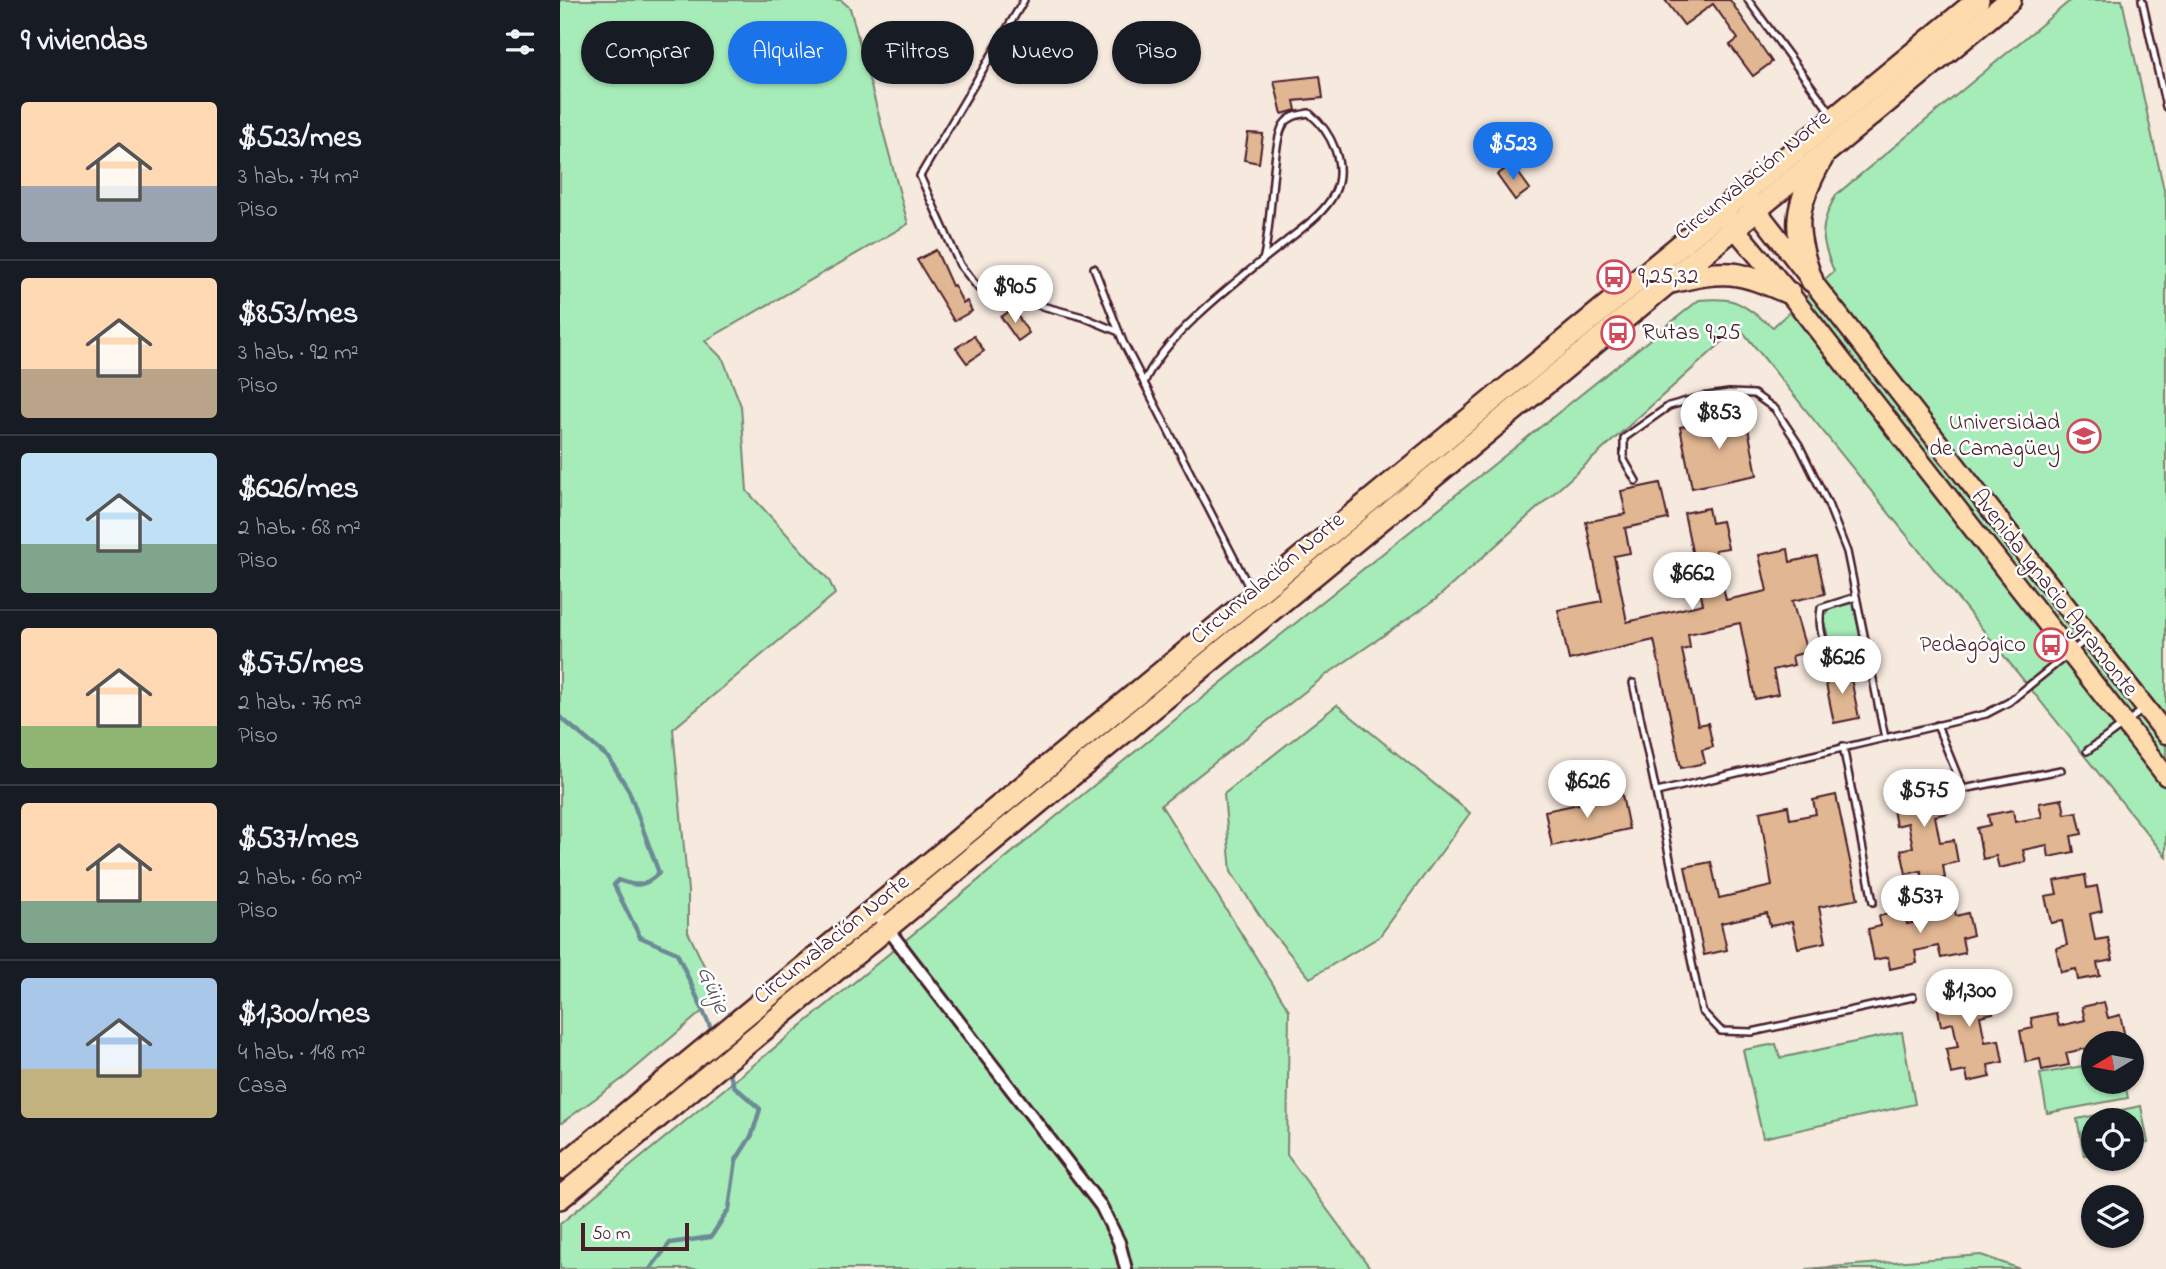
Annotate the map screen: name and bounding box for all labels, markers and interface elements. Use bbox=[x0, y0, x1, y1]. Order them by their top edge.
text: 9 viviendas bbox=[21, 20, 148, 64]
chip: Comprar bbox=[581, 21, 714, 84]
chip: Alquilar bbox=[728, 21, 847, 84]
chip: Filtros bbox=[861, 21, 974, 84]
chip: Nuevo bbox=[988, 21, 1098, 84]
chip: Piso bbox=[1112, 21, 1201, 84]
icon: filters bbox=[501, 23, 539, 61]
street label: Circunvalación Norte bbox=[1668, 102, 1839, 249]
text: $523/mes bbox=[238, 117, 362, 161]
pin: $523 bbox=[1472, 122, 1554, 182]
text: $523 bbox=[1489, 128, 1537, 161]
icon: home bbox=[77, 130, 161, 214]
text: 3 hab. · 74 m² bbox=[238, 161, 359, 194]
text: Piso bbox=[238, 194, 278, 227]
bus stop icon: 9,25,32 bbox=[1595, 258, 1633, 296]
place label: 9,25,32 bbox=[1638, 261, 1698, 294]
pin: $905 bbox=[974, 266, 1056, 325]
text: $905 bbox=[993, 271, 1037, 304]
text: $853/mes bbox=[238, 293, 358, 337]
icon: home bbox=[77, 306, 161, 390]
bus stop icon: Rutas 9,25 bbox=[1599, 314, 1637, 352]
place label: Rutas 9,25 bbox=[1642, 317, 1741, 350]
text: 3 hab. · 92 m² bbox=[238, 337, 359, 370]
text: Piso bbox=[238, 370, 278, 403]
pin: $853 bbox=[1678, 392, 1760, 451]
text: $853 bbox=[1696, 397, 1742, 430]
place label: Universidad de Camagüey bbox=[1929, 407, 2060, 468]
school or university icon: Universidad de Camagüey bbox=[2065, 417, 2103, 455]
text: $626/mes bbox=[238, 468, 359, 512]
icon: home bbox=[77, 481, 161, 565]
street label: Avenida Ignacio Agramonte bbox=[1962, 482, 2146, 705]
street label: Circunvalación Norte bbox=[1184, 504, 1353, 653]
text: 2 hab. · 68 m² bbox=[238, 512, 361, 545]
text: Piso bbox=[238, 545, 278, 578]
pin: $662 bbox=[1651, 552, 1733, 612]
text: $662 bbox=[1669, 558, 1715, 591]
bus stop icon: Pedagógico bbox=[2032, 626, 2070, 664]
place label: Pedagógico bbox=[1919, 629, 2026, 663]
pin: $626 bbox=[1801, 636, 1883, 696]
text: $626 bbox=[1819, 642, 1865, 675]
text: $575/mes bbox=[238, 643, 364, 687]
icon: home bbox=[77, 656, 161, 740]
text: 2 hab. · 76 m² bbox=[238, 687, 362, 720]
text: Piso bbox=[238, 720, 278, 753]
pin: $626 bbox=[1546, 760, 1628, 820]
text: $626 bbox=[1564, 766, 1610, 799]
pin: $575 bbox=[1883, 770, 1965, 829]
text: $575 bbox=[1899, 775, 1949, 808]
text: $537/mes bbox=[238, 818, 359, 862]
icon: home bbox=[77, 831, 161, 915]
text: 2 hab. · 60 m² bbox=[238, 862, 362, 895]
street label: Circunvalación Norte bbox=[747, 866, 918, 1013]
pin: $537 bbox=[1879, 876, 1961, 935]
text: $537 bbox=[1897, 881, 1943, 914]
text: Piso bbox=[238, 895, 278, 928]
water label: Güije bbox=[686, 961, 738, 1020]
pin: $1,300 bbox=[1912, 970, 2026, 1029]
text: $1,300 bbox=[1942, 975, 1996, 1008]
text: $1,300/mes bbox=[238, 993, 370, 1037]
icon: home bbox=[77, 1006, 161, 1090]
north arrow bbox=[2081, 1031, 2144, 1094]
map controls bbox=[2081, 1031, 2144, 1248]
text: 4 hab. · 148 m² bbox=[238, 1037, 366, 1070]
text: Casa bbox=[238, 1070, 287, 1103]
button: locate bbox=[2081, 1108, 2144, 1171]
button: layers bbox=[2081, 1185, 2144, 1248]
scale bar bbox=[581, 1220, 690, 1252]
text: 50 m bbox=[592, 1221, 631, 1248]

